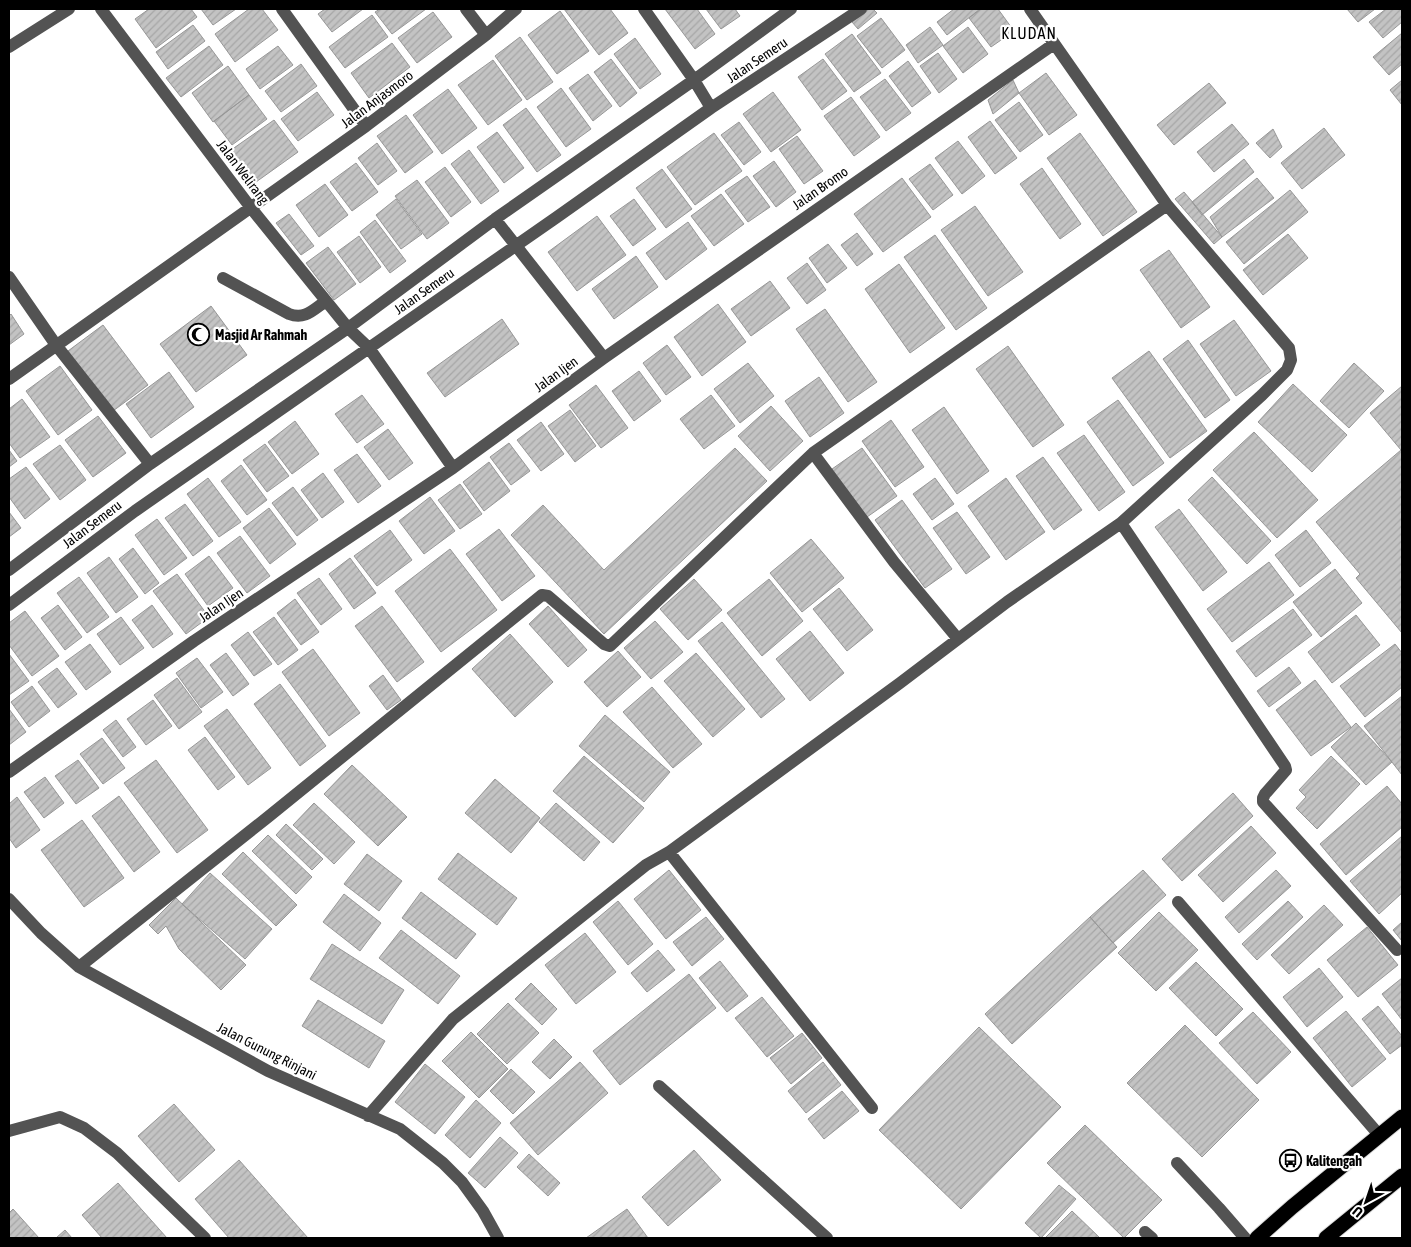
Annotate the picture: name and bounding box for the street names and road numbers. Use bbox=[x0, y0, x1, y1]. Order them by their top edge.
street label: Jalan Semeru bbox=[724, 34, 790, 86]
street label: Jalan Anjasmoro bbox=[338, 67, 416, 131]
street label: Jalan Welirang bbox=[214, 137, 272, 207]
street label: Jalan Bromo bbox=[789, 163, 851, 213]
street label: Jalan Semeru bbox=[391, 265, 457, 317]
street label: Jalan Ijen bbox=[531, 353, 581, 395]
street label: Jalan Semeru bbox=[59, 497, 125, 551]
street label: Jalan Ijen bbox=[196, 584, 246, 626]
street label: Jalan Gunung Rinjani bbox=[215, 1019, 319, 1083]

